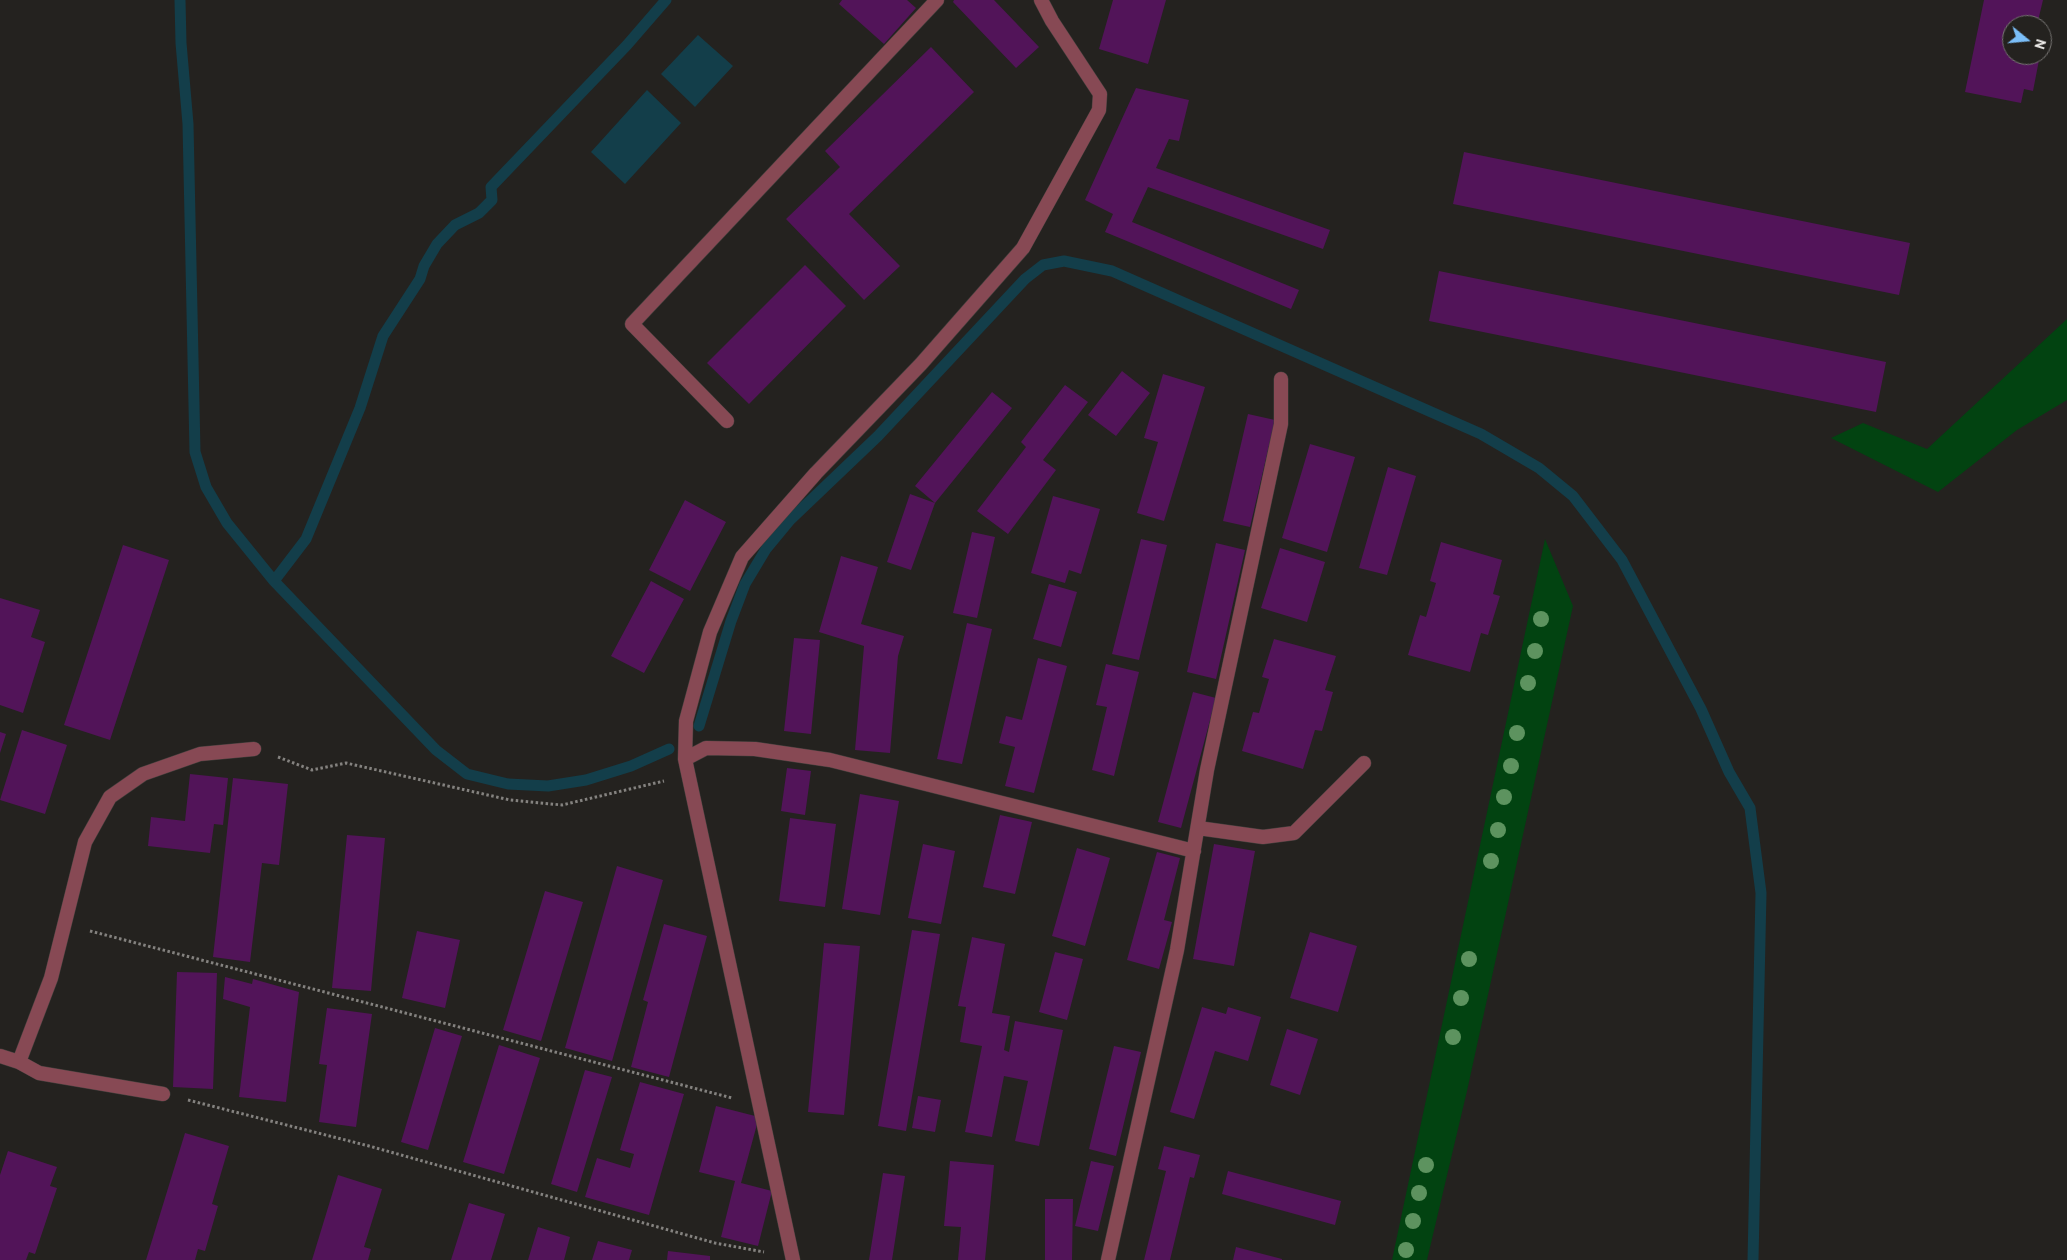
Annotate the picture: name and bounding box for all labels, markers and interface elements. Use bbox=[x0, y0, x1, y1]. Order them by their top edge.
north arrow bbox=[2002, 15, 2052, 65]
text: N bbox=[2030, 37, 2050, 51]

